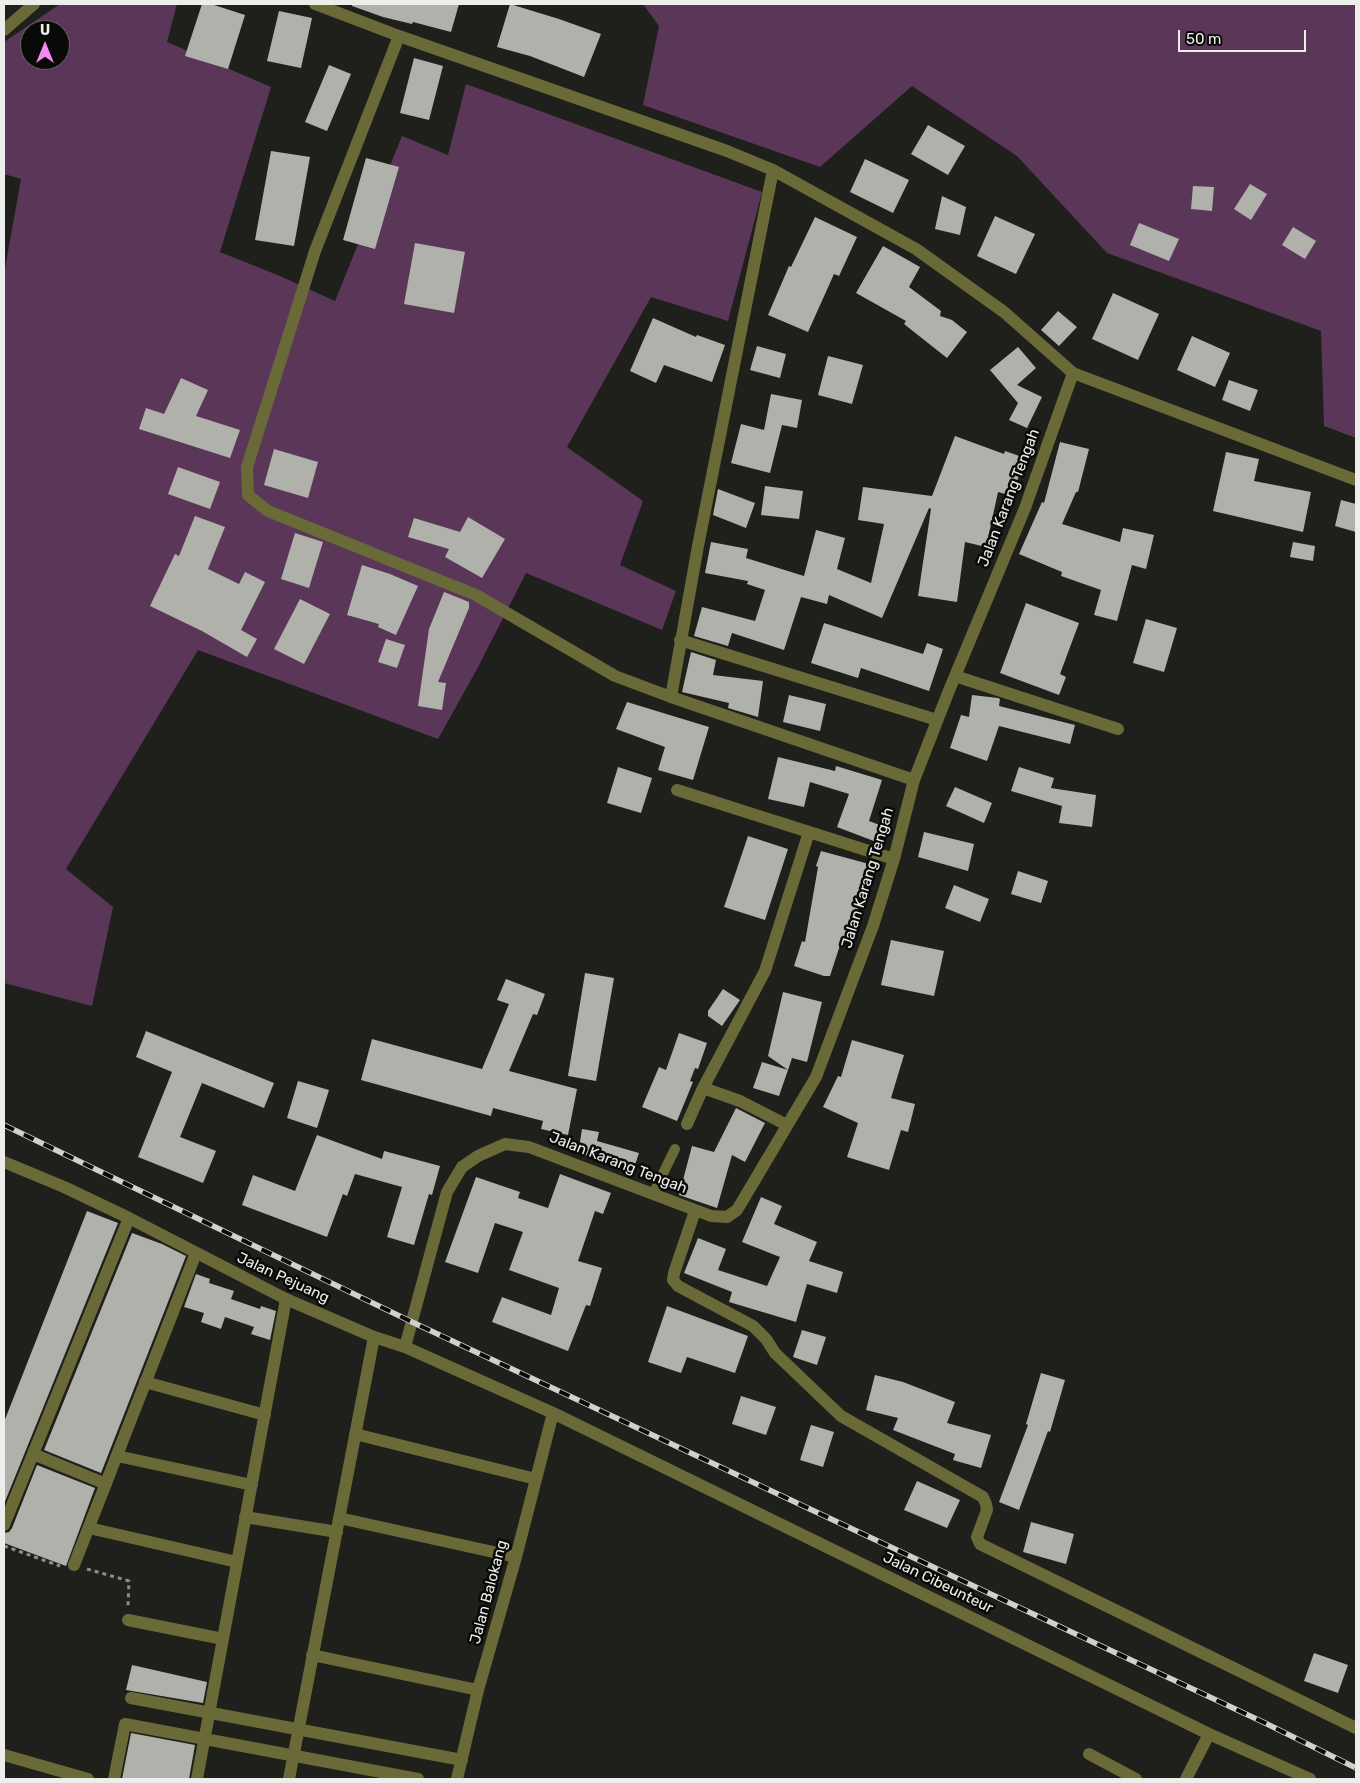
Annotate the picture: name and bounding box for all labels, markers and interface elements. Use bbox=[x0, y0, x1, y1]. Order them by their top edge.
north arrow bbox=[20, 20, 70, 70]
scale bar bbox=[1180, 20, 1308, 52]
text: U bbox=[40, 22, 50, 39]
text: 50 m bbox=[1186, 30, 1221, 48]
street label: Jalan Karang Tengah bbox=[974, 426, 1044, 570]
street label: Jalan Karang Tengah bbox=[838, 805, 898, 951]
street label: Jalan Karang Tengah bbox=[546, 1128, 690, 1198]
street label: Jalan Pejuang bbox=[234, 1249, 332, 1307]
street label: Jalan Balokang bbox=[466, 1538, 512, 1646]
street label: Jalan Cibeunteur bbox=[880, 1549, 996, 1617]

